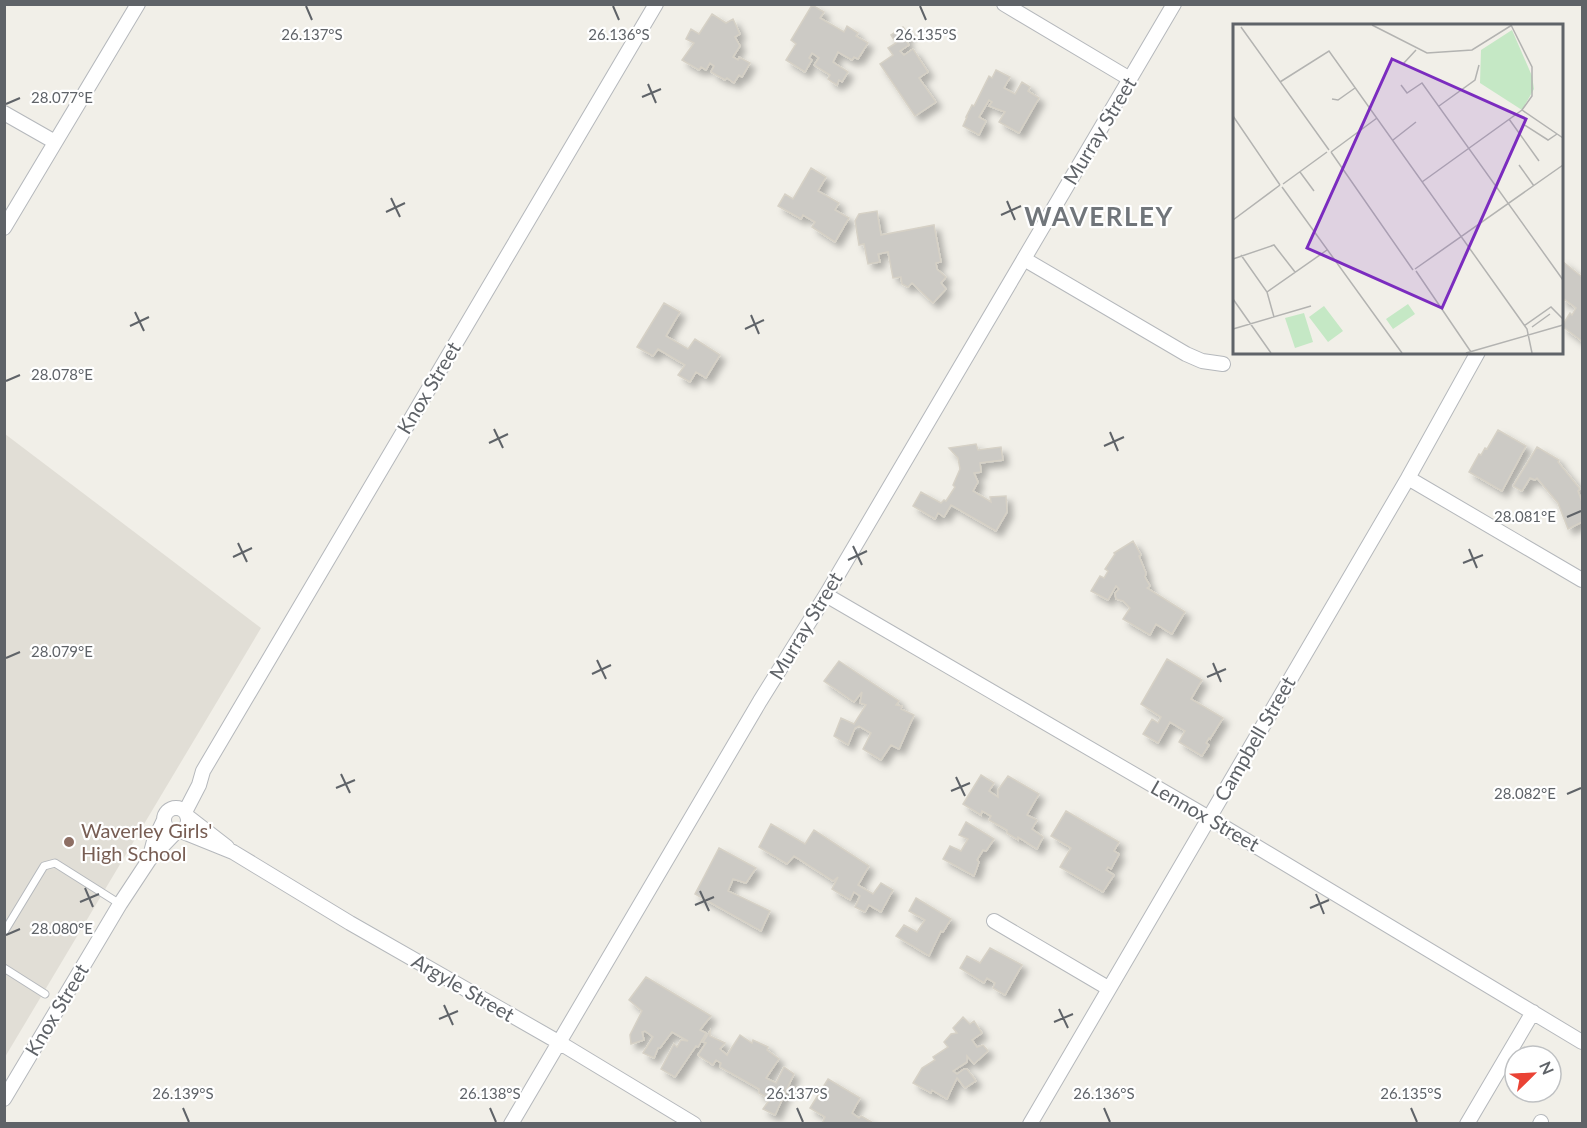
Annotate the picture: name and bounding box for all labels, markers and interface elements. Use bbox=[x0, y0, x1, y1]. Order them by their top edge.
inset map bbox=[1233, 24, 1563, 354]
text: 26.137°S bbox=[281, 25, 343, 43]
text: 26.136°S bbox=[588, 25, 650, 43]
text: 26.135°S bbox=[895, 25, 957, 43]
street label: Murray Street bbox=[1058, 72, 1141, 189]
text: 28.077°E bbox=[31, 88, 93, 106]
district label: WAVERLEY bbox=[1024, 200, 1174, 232]
street label: Knox Street bbox=[391, 337, 465, 438]
text: 28.078°E bbox=[31, 365, 93, 383]
text: 28.081°E bbox=[1494, 507, 1556, 525]
street label: Murray Street bbox=[764, 567, 847, 684]
text: 28.079°E bbox=[31, 642, 93, 660]
street label: Campbell Street bbox=[1209, 672, 1300, 805]
street label: Lennox Street bbox=[1147, 774, 1264, 856]
text: 28.082°E bbox=[1494, 784, 1556, 802]
place label: Waverley Girls' High School bbox=[81, 818, 212, 865]
marker: Waverley Girls' High School bbox=[62, 835, 76, 849]
text: 28.080°E bbox=[31, 919, 93, 937]
street label: Argyle Street bbox=[408, 948, 519, 1026]
street label: Knox Street bbox=[19, 959, 93, 1060]
north arrow bbox=[1503, 1044, 1563, 1104]
text: N bbox=[1536, 1058, 1558, 1077]
text: 26.139°S bbox=[152, 1084, 214, 1102]
text: 26.138°S bbox=[459, 1084, 521, 1102]
text: 26.137°S bbox=[766, 1084, 828, 1102]
text: 26.136°S bbox=[1073, 1084, 1135, 1102]
text: 26.135°S bbox=[1380, 1084, 1442, 1102]

